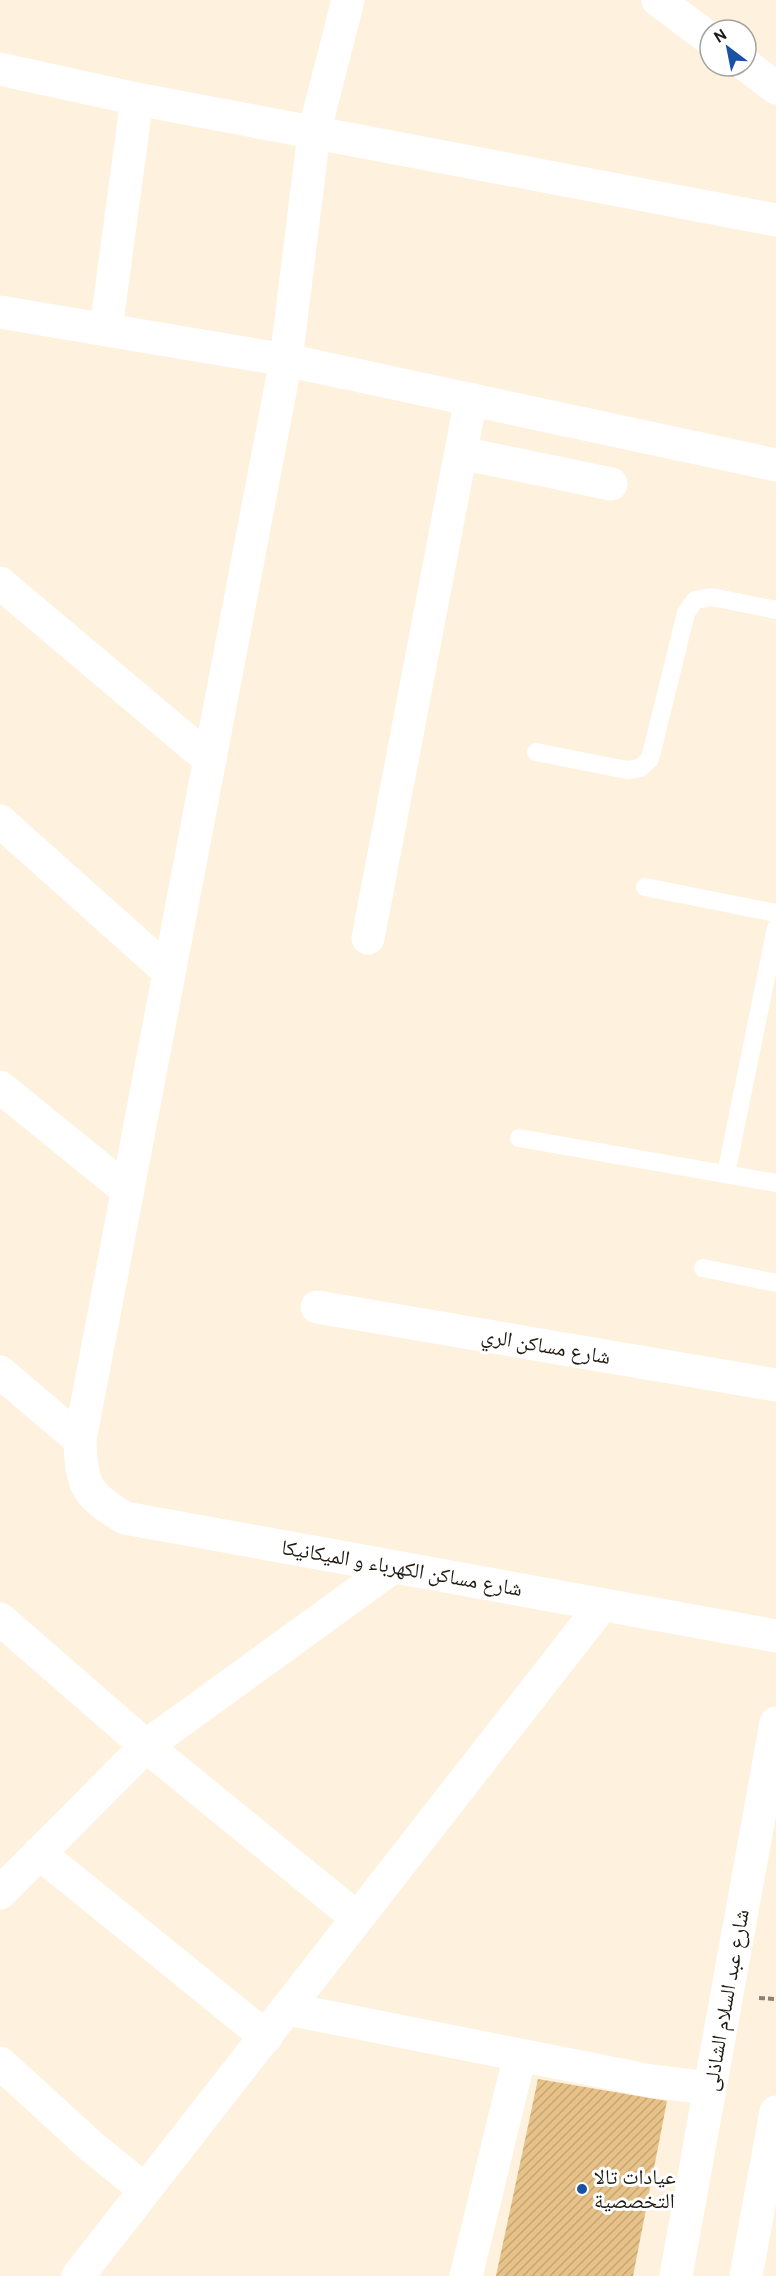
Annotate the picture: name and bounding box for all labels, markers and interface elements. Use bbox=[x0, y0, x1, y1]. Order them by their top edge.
north arrow bbox=[698, 18, 758, 78]
text: N bbox=[711, 25, 731, 49]
street label: شارع مساكن الري bbox=[479, 1323, 612, 1373]
street label: شارع مساكن الكهرباء و الميكانيكا bbox=[279, 1535, 524, 1604]
street label: شارع عبد السلام الشاذلى bbox=[698, 1907, 757, 2093]
place label: عيادات تالا التخصصية bbox=[594, 2165, 676, 2216]
marker: عيادات تالا التخصصية bbox=[575, 2182, 589, 2196]

